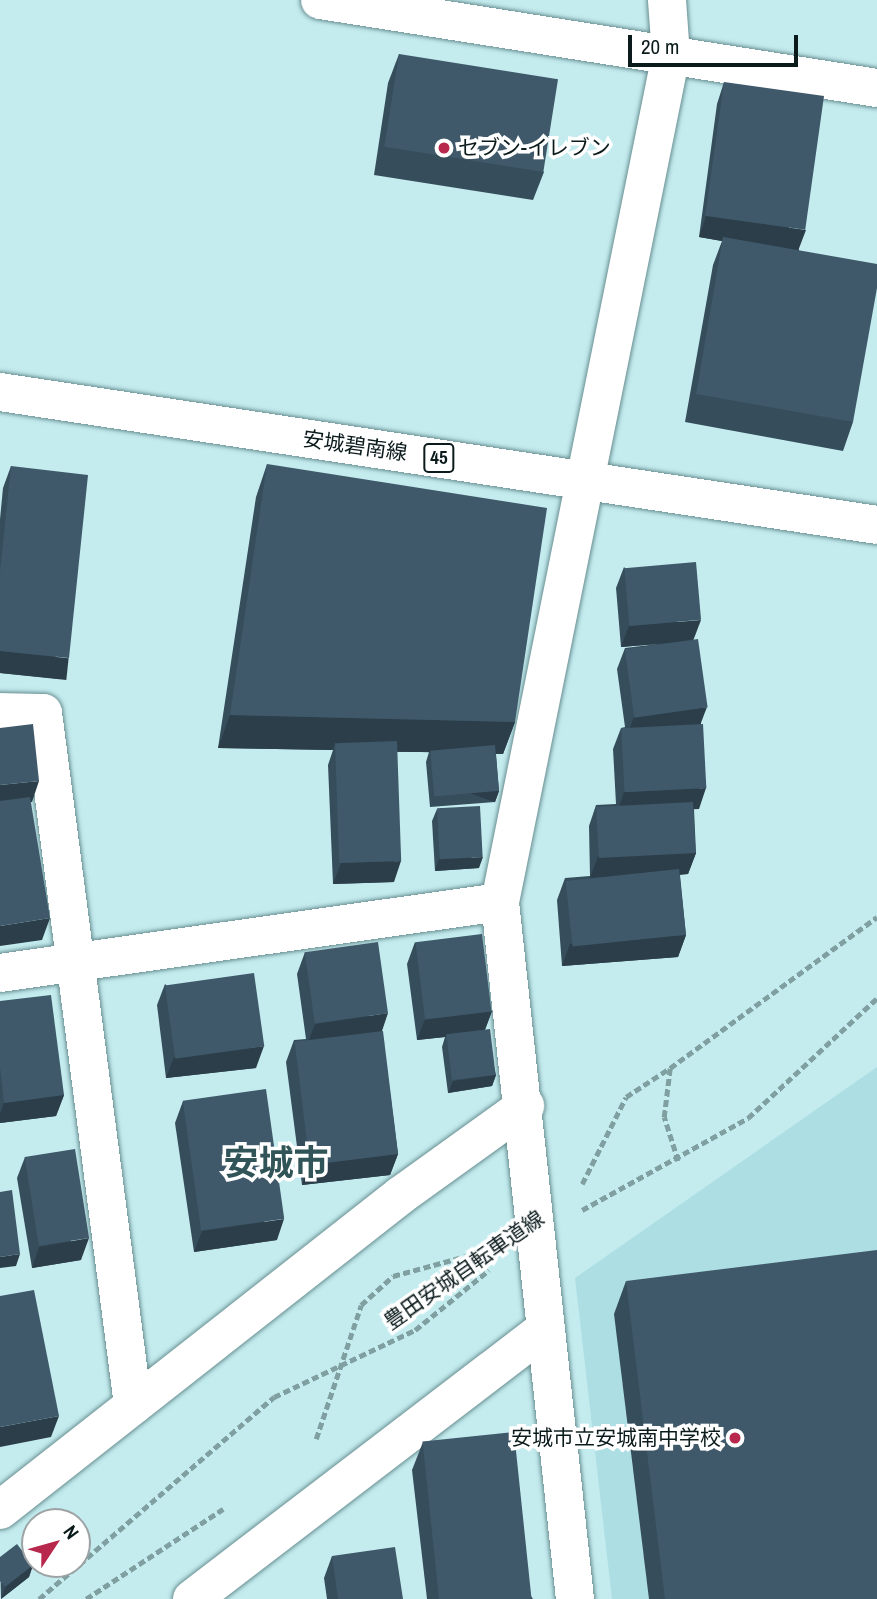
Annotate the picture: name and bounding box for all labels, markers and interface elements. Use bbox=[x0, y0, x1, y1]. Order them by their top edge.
scale bar bbox=[632, 21, 802, 65]
text: 20 m bbox=[641, 32, 679, 61]
place label: セブン-イレブン bbox=[458, 135, 611, 161]
marker: セブン-イレブン bbox=[436, 140, 452, 156]
street label: 安城碧南線 bbox=[301, 426, 409, 466]
road number: 45 bbox=[423, 442, 455, 474]
district label: 安城市 bbox=[224, 1142, 328, 1184]
street label: 豊田安城自転車道線 bbox=[379, 1205, 549, 1335]
place label: 安城市立安城南中学校 bbox=[511, 1425, 721, 1451]
marker: 安城市立安城南中学校 bbox=[727, 1430, 743, 1446]
north arrow bbox=[21, 1508, 91, 1578]
text: N bbox=[58, 1520, 85, 1544]

